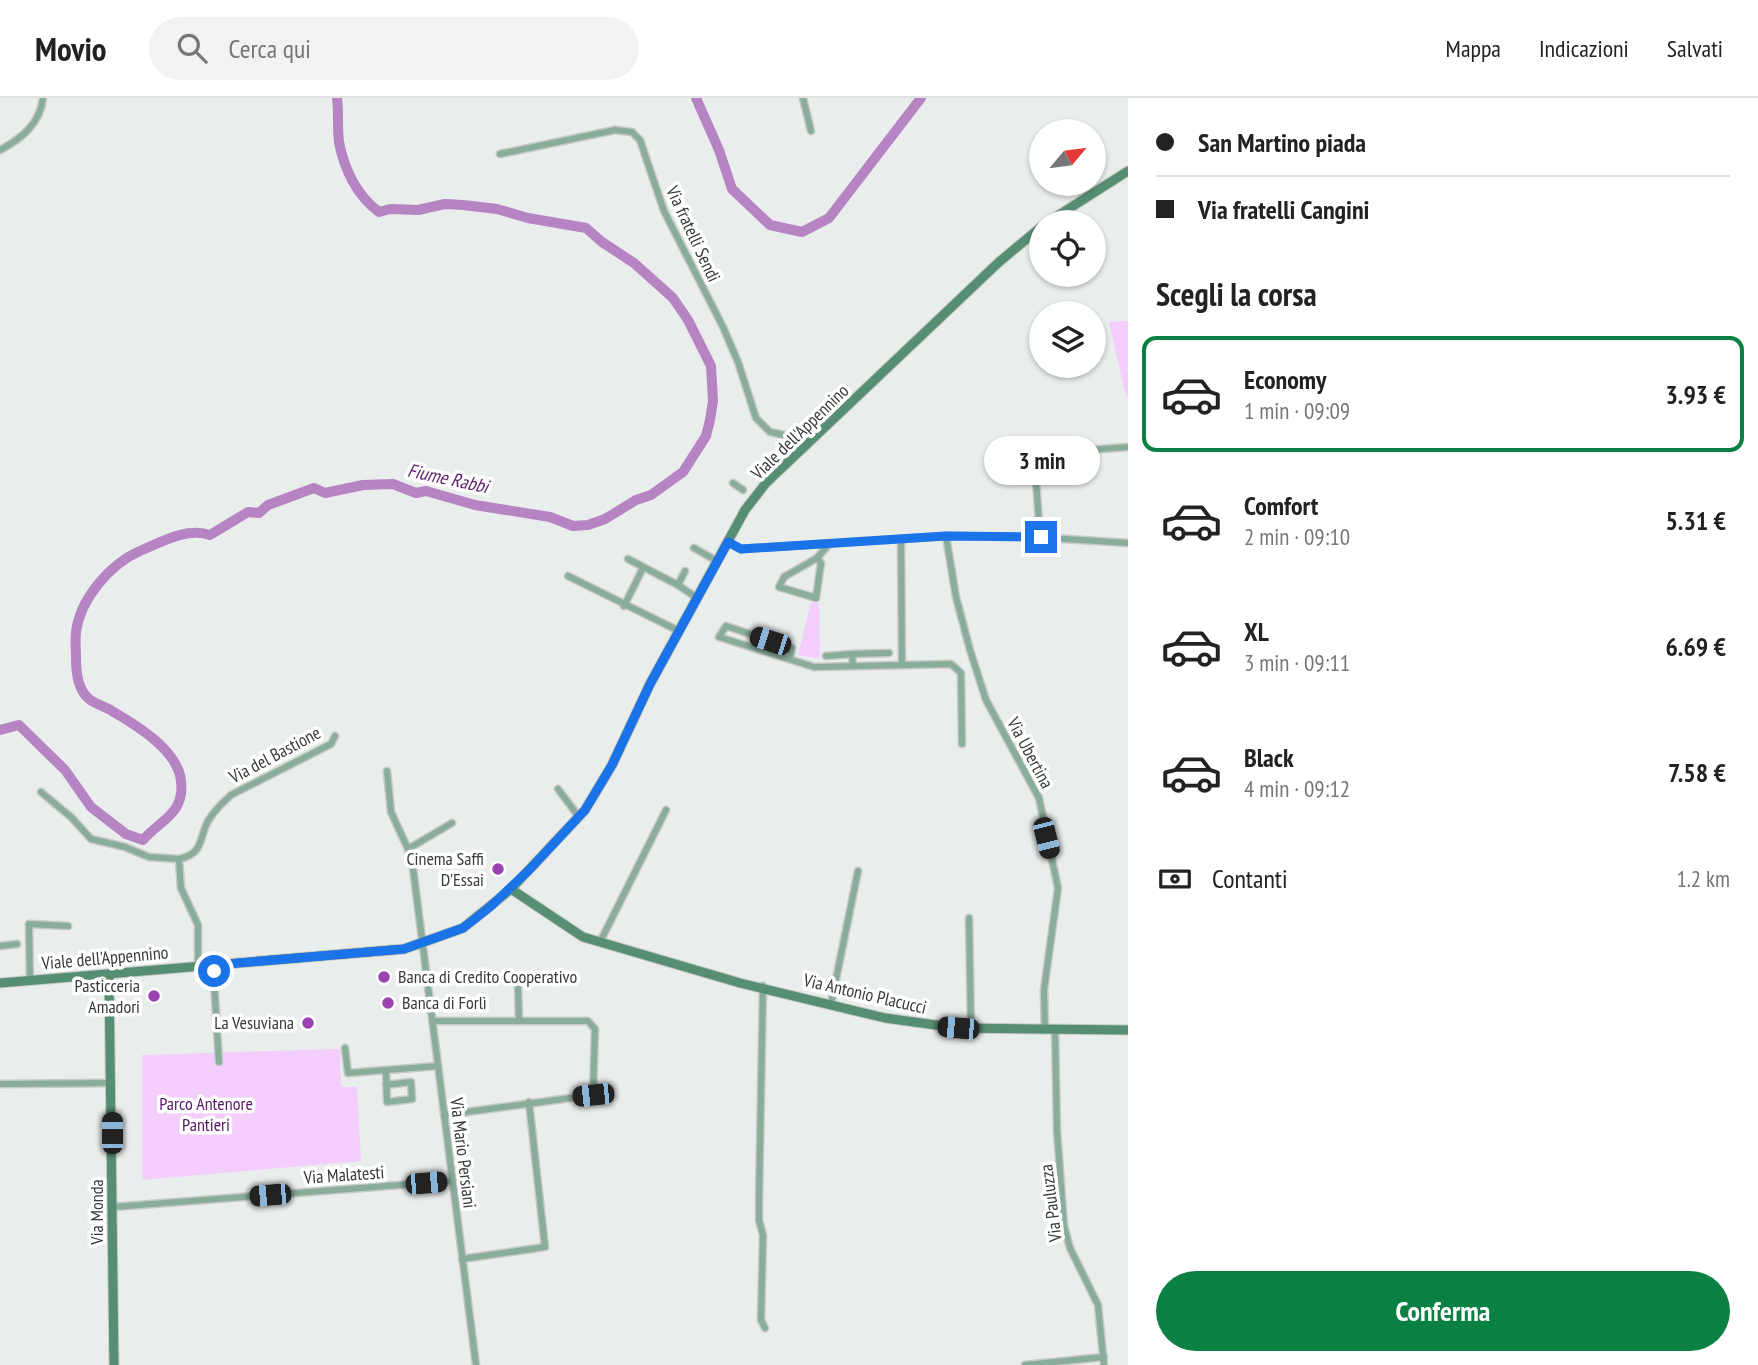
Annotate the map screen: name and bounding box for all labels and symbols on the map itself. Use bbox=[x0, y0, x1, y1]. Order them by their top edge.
north arrow bbox=[1029, 119, 1106, 196]
street label: Via fratelli Sendi bbox=[661, 181, 726, 285]
street label: Viale dell'Appennino bbox=[745, 379, 853, 485]
callout: 3 min bbox=[983, 436, 1099, 484]
water label: Fiume Rabbi bbox=[406, 458, 493, 499]
route end bbox=[1025, 521, 1057, 553]
car bbox=[747, 625, 794, 657]
street label: Via Ubertina bbox=[1002, 712, 1059, 792]
street label: Via del Bastione bbox=[224, 721, 324, 789]
car bbox=[1031, 815, 1062, 861]
place label: Cinema Saffi D'Essai bbox=[406, 847, 484, 891]
marker: Cinema Saffi D'Essai bbox=[490, 861, 506, 877]
street label: Viale dell'Appennino bbox=[40, 940, 169, 975]
route start bbox=[198, 955, 230, 987]
place label: Banca di Credito Cooperativo bbox=[398, 965, 578, 988]
street label: Via Antonio Placucci bbox=[800, 968, 929, 1019]
marker: Banca di Credito Cooperativo bbox=[376, 969, 392, 985]
place label: Pasticceria Amadori bbox=[75, 974, 140, 1018]
marker: Pasticceria Amadori bbox=[146, 988, 162, 1004]
place label: Banca di Forlì bbox=[402, 991, 487, 1014]
marker: Banca di Forlì bbox=[380, 995, 396, 1011]
place label: La Vesuviana bbox=[214, 1011, 294, 1034]
marker: La Vesuviana bbox=[300, 1015, 316, 1031]
car bbox=[937, 1016, 980, 1040]
car bbox=[572, 1082, 615, 1108]
park label: Parco Antenore Pantieri bbox=[159, 1092, 253, 1136]
street label: Via Mario Persiani bbox=[445, 1095, 482, 1210]
car bbox=[102, 1112, 123, 1154]
street label: Via Malatesti bbox=[302, 1160, 385, 1189]
street label: Via Pauluzza bbox=[1034, 1163, 1067, 1244]
car bbox=[405, 1171, 448, 1195]
street label: Via Monda bbox=[85, 1179, 108, 1246]
car bbox=[249, 1183, 292, 1207]

